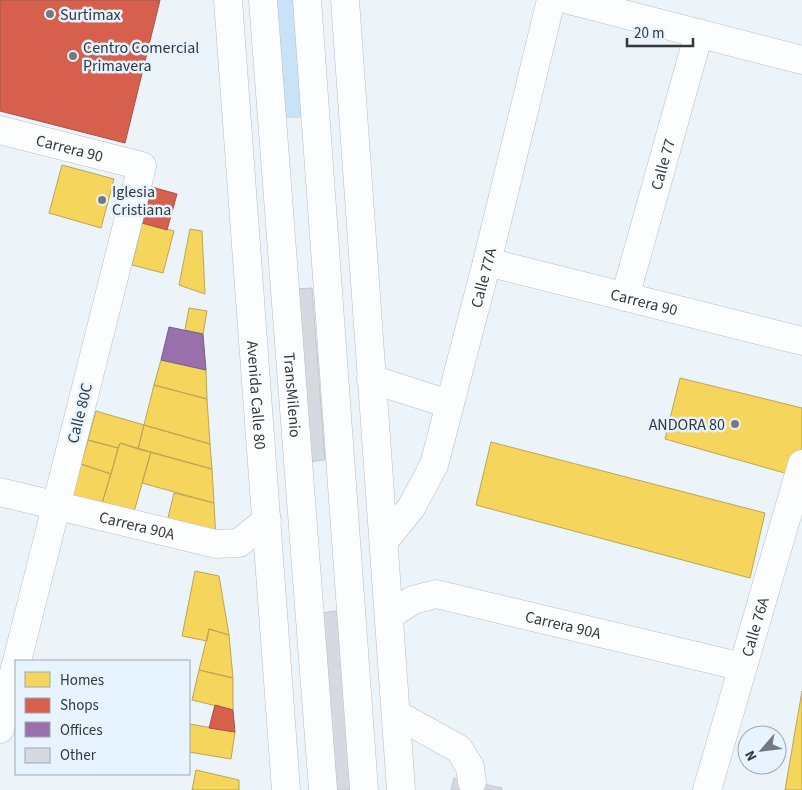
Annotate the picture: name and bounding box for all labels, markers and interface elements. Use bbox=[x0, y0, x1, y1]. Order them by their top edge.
place label: Surtimax bbox=[60, 4, 121, 26]
marker: Surtimax bbox=[44, 8, 56, 20]
scale bar bbox=[627, 15, 693, 47]
text: 20 m bbox=[634, 23, 664, 44]
place label: Centro Comercial Primavera bbox=[83, 37, 199, 77]
marker: Centro Comercial Primavera bbox=[67, 50, 79, 62]
street label: Carrera 90 bbox=[34, 130, 105, 168]
street label: Calle 77 bbox=[646, 136, 681, 193]
place label: Iglesia Cristiana bbox=[112, 181, 171, 221]
marker: Iglesia Cristiana bbox=[96, 194, 108, 206]
street label: Calle 77A bbox=[466, 245, 502, 310]
street label: Carrera 90 bbox=[608, 283, 680, 321]
street label: Avenida Calle 80 bbox=[241, 340, 271, 450]
street label: TransMilenio bbox=[278, 351, 306, 438]
street label: Calle 80C bbox=[62, 381, 98, 446]
place label: ANDORA 80 bbox=[649, 414, 725, 436]
marker: ANDORA 80 bbox=[729, 418, 741, 430]
street label: Carrera 90A bbox=[97, 506, 177, 546]
street label: Calle 76A bbox=[736, 594, 775, 660]
street label: Carrera 90A bbox=[523, 606, 603, 645]
legend bbox=[15, 660, 190, 775]
text: Homes bbox=[60, 670, 104, 691]
text: Shops bbox=[60, 695, 99, 716]
text: Offices bbox=[60, 720, 103, 741]
north arrow bbox=[737, 725, 787, 775]
text: Other bbox=[60, 745, 97, 766]
text: N bbox=[740, 747, 762, 764]

